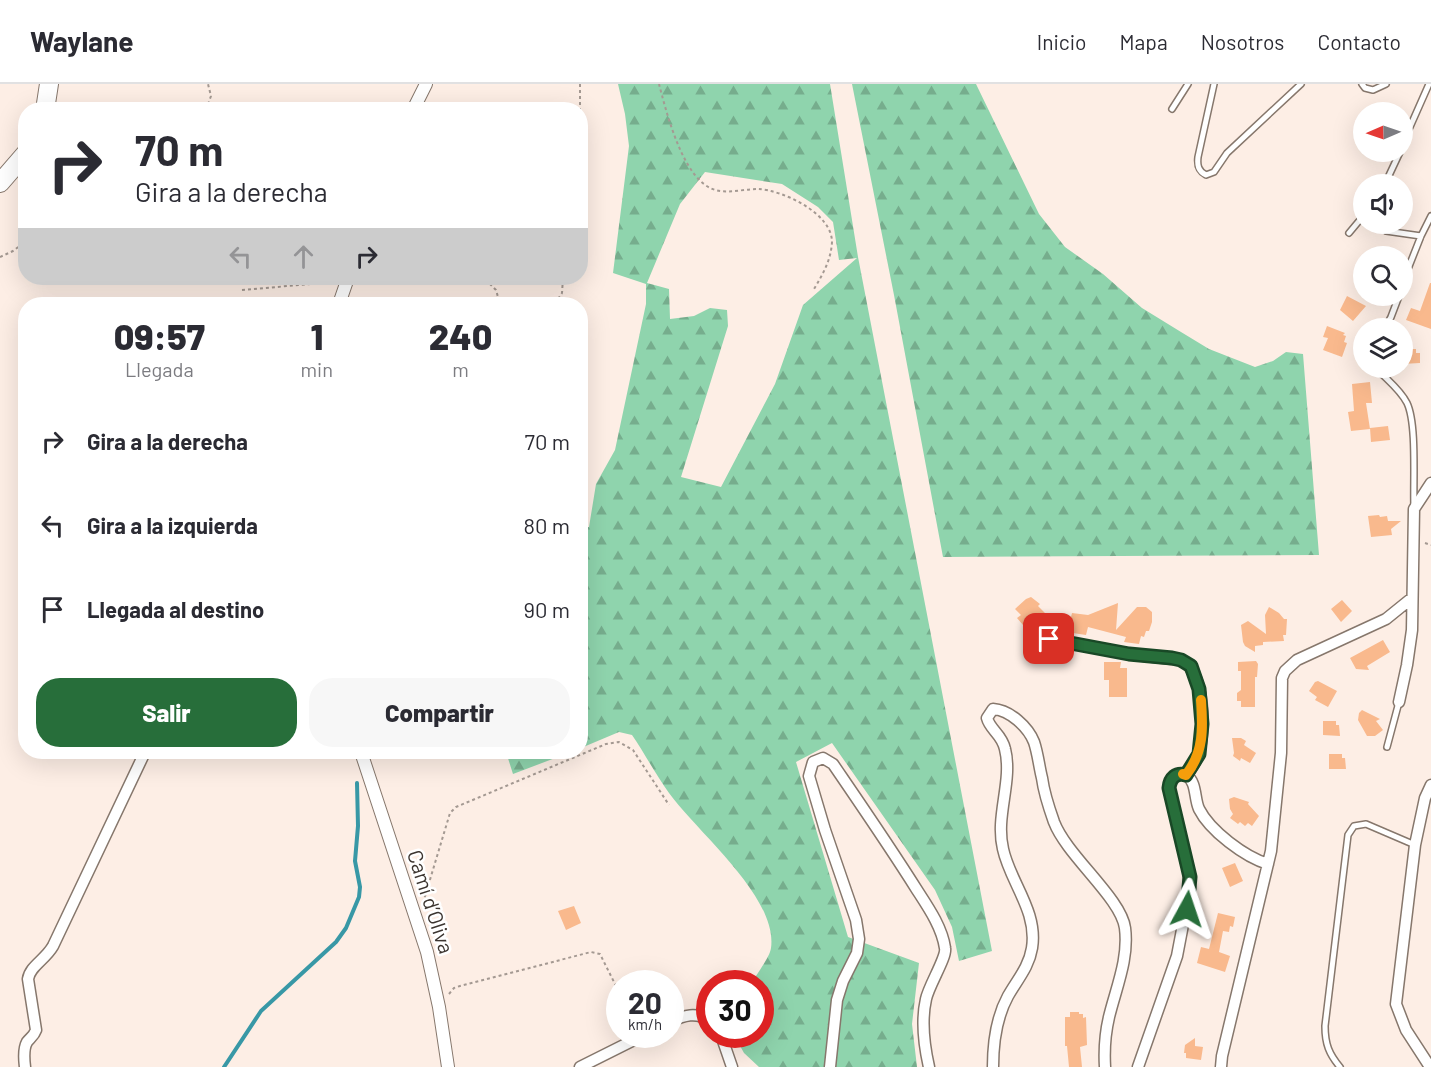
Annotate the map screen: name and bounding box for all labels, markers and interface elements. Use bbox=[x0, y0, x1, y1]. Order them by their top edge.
text: Waylane bbox=[30, 24, 134, 58]
text: Inicio bbox=[1037, 29, 1087, 54]
text: Mapa bbox=[1120, 29, 1168, 54]
text: Nosotros bbox=[1201, 29, 1284, 54]
text: Contacto bbox=[1317, 29, 1401, 54]
north arrow bbox=[1353, 102, 1413, 162]
map controls bbox=[1353, 102, 1413, 378]
text: 70 m bbox=[135, 124, 223, 174]
icon: right bbox=[36, 126, 114, 204]
button: sound bbox=[1353, 174, 1413, 234]
text: Gira a la derecha bbox=[135, 175, 328, 207]
icon: left bbox=[224, 240, 257, 273]
icon: ahead bbox=[287, 240, 320, 273]
icon: right bbox=[350, 240, 383, 273]
button: search bbox=[1353, 246, 1413, 306]
text: 09:57 bbox=[114, 314, 205, 357]
text: 1 bbox=[310, 314, 323, 357]
text: 240 bbox=[429, 314, 492, 357]
button: layers bbox=[1353, 318, 1413, 378]
text: Llegada bbox=[125, 357, 194, 381]
text: min bbox=[301, 357, 333, 381]
text: m bbox=[452, 357, 469, 381]
icon: right bbox=[36, 425, 69, 458]
text: Gira a la derecha bbox=[87, 428, 248, 454]
text: 70 m bbox=[525, 428, 570, 454]
icon: left bbox=[36, 509, 69, 542]
text: Gira a la izquierda bbox=[87, 512, 258, 538]
text: 80 m bbox=[524, 512, 570, 538]
icon: arrive bbox=[36, 593, 69, 626]
text: Llegada al destino bbox=[87, 596, 264, 622]
text: 90 m bbox=[524, 596, 570, 622]
pin bbox=[1023, 613, 1074, 664]
icon: arrive bbox=[1032, 622, 1065, 655]
button: Salir bbox=[36, 678, 297, 747]
button: Compartir bbox=[309, 678, 570, 747]
street label: Camí d’Oliva bbox=[403, 847, 460, 957]
position arrow bbox=[1155, 877, 1219, 941]
speed limit sign: 30 bbox=[696, 970, 774, 1048]
text: 20 bbox=[628, 984, 662, 1020]
text: km/h bbox=[628, 1015, 662, 1033]

